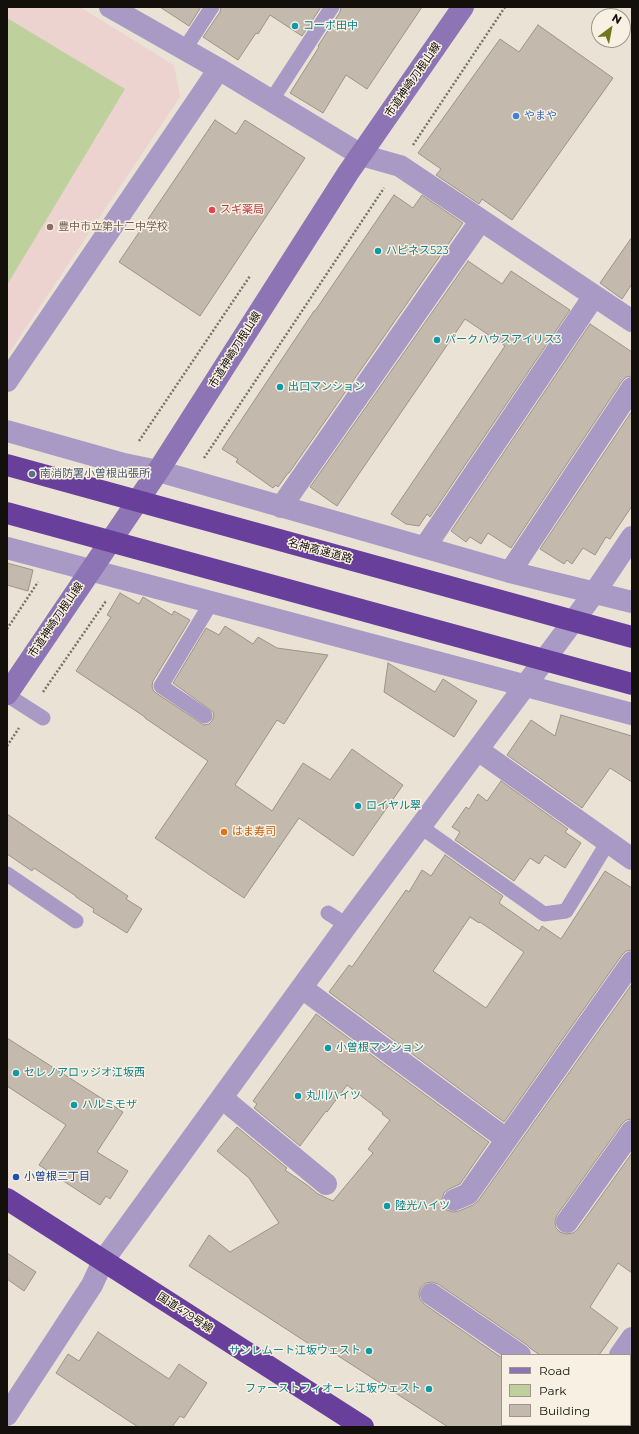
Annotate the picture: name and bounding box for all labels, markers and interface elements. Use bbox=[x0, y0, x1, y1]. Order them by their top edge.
north arrow bbox=[591, 8, 631, 48]
text: N bbox=[609, 10, 624, 27]
place label: コーポ田中 bbox=[303, 19, 358, 33]
marker: コーポ田中 bbox=[290, 21, 300, 31]
street label: 市道神崎刀根山線 bbox=[382, 40, 444, 120]
place label: やまや bbox=[524, 109, 557, 123]
marker: やまや bbox=[511, 111, 521, 121]
place label: スギ薬局 bbox=[220, 203, 264, 217]
marker: スギ薬局 bbox=[207, 205, 217, 215]
place label: 豊中市立第十二中学校 bbox=[58, 220, 168, 234]
marker: 豊中市立第十二中学校 bbox=[45, 222, 55, 232]
place label: ハピネス523 bbox=[386, 244, 449, 258]
marker: ハピネス523 bbox=[373, 246, 383, 256]
street label: 市道神崎刀根山線 bbox=[206, 309, 264, 391]
place label: パークハウスアイリス3 bbox=[445, 333, 561, 347]
marker: パークハウスアイリス3 bbox=[432, 335, 442, 345]
place label: 出口マンション bbox=[288, 380, 365, 394]
marker: 出口マンション bbox=[275, 382, 285, 392]
place label: 南消防署小曽根出張所 bbox=[40, 467, 150, 481]
marker: 南消防署小曽根出張所 bbox=[27, 469, 37, 479]
street label: 名神高速道路 bbox=[286, 536, 354, 566]
street label: 市道神崎刀根山線 bbox=[26, 580, 86, 660]
place label: ロイヤル翠 bbox=[366, 799, 421, 813]
marker: ロイヤル翠 bbox=[353, 801, 363, 811]
place label: はま寿司 bbox=[232, 825, 276, 839]
marker: はま寿司 bbox=[219, 827, 229, 837]
place label: 小曽根マンション bbox=[336, 1041, 424, 1055]
marker: 小曽根マンション bbox=[323, 1043, 333, 1053]
place label: セレノアロッジオ江坂西 bbox=[24, 1066, 145, 1080]
marker: セレノアロッジオ江坂西 bbox=[11, 1068, 21, 1078]
place label: 丸川ハイツ bbox=[306, 1089, 361, 1103]
marker: 丸川ハイツ bbox=[293, 1091, 303, 1101]
place label: ハルミモザ bbox=[82, 1098, 137, 1112]
marker: ハルミモザ bbox=[69, 1100, 79, 1110]
place label: 小曽根三丁目 bbox=[24, 1170, 90, 1184]
marker: 小曽根三丁目 bbox=[11, 1172, 21, 1182]
place label: 陸光ハイツ bbox=[395, 1199, 450, 1213]
marker: 陸光ハイツ bbox=[382, 1201, 392, 1211]
street label: 国道479号線 bbox=[155, 1290, 215, 1336]
place label: サンレムート江坂ウェスト bbox=[229, 1344, 361, 1358]
marker: サンレムート江坂ウェスト bbox=[364, 1346, 374, 1356]
legend bbox=[501, 1354, 631, 1426]
text: Road bbox=[539, 1363, 570, 1378]
place label: ファーストフィオーレ江坂ウェスト bbox=[245, 1382, 421, 1396]
text: Park bbox=[539, 1383, 566, 1398]
marker: ファーストフィオーレ江坂ウェスト bbox=[424, 1384, 434, 1394]
text: Building bbox=[539, 1403, 590, 1418]

